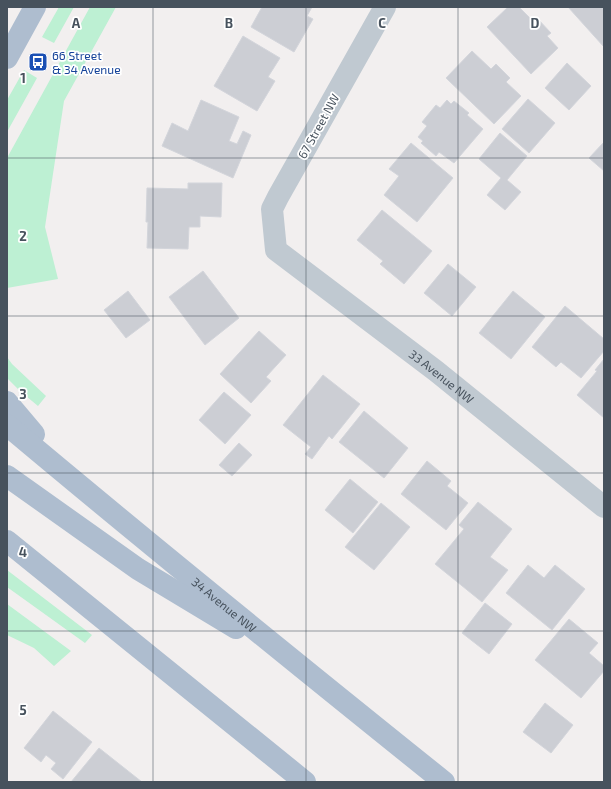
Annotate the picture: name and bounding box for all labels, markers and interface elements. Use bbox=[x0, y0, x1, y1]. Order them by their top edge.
text: A bbox=[72, 15, 81, 31]
text: B bbox=[225, 15, 233, 31]
text: C bbox=[378, 15, 386, 31]
text: D bbox=[531, 15, 540, 31]
place label: 66 Street & 34 Avenue bbox=[52, 48, 121, 76]
bus stop icon: 66 Street & 34 Avenue bbox=[27, 51, 49, 73]
text: 1 bbox=[20, 70, 26, 86]
street label: 67 Street NW bbox=[295, 91, 341, 161]
text: 2 bbox=[19, 228, 27, 244]
street label: 33 Avenue NW bbox=[407, 346, 477, 406]
text: 3 bbox=[19, 386, 27, 402]
text: 4 bbox=[19, 544, 27, 560]
street label: 34 Avenue NW bbox=[189, 574, 260, 635]
text: 5 bbox=[19, 702, 27, 718]

